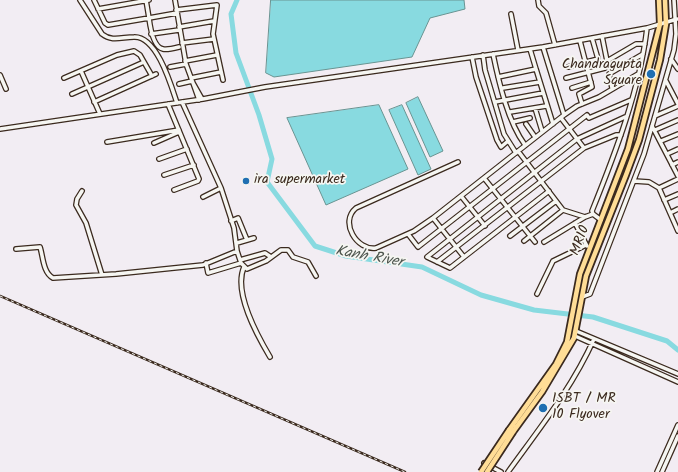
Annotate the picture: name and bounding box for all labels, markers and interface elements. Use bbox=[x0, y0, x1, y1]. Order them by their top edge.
place label: Chandragupta Square bbox=[562, 58, 642, 90]
marker: Chandragupta Square bbox=[645, 68, 657, 80]
place label: ira supermarket bbox=[254, 173, 345, 189]
marker: ira supermarket bbox=[241, 176, 251, 186]
street label: MR10 bbox=[568, 224, 594, 258]
water label: Kanh River bbox=[334, 243, 404, 273]
place label: ISBT / MR 10 Flyover bbox=[552, 392, 616, 424]
marker: ISBT / MR 10 Flyover bbox=[537, 402, 549, 414]

